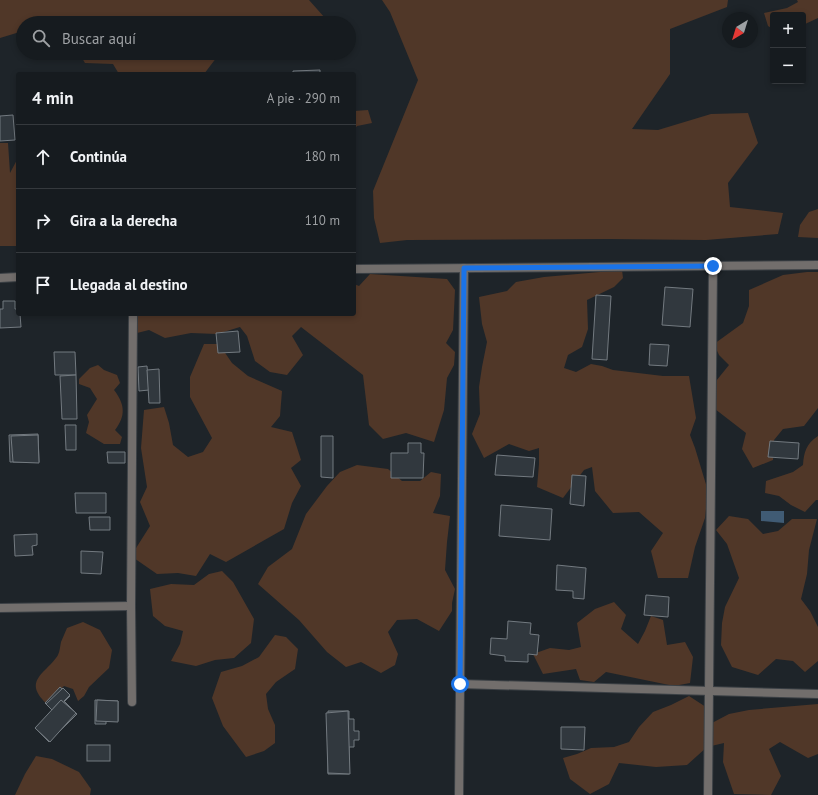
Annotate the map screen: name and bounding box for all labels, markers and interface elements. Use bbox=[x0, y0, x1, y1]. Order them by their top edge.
north arrow bbox=[722, 12, 758, 48]
map controls bbox=[770, 12, 806, 84]
button: + bbox=[770, 12, 806, 48]
search box bbox=[16, 16, 356, 60]
icon: search bbox=[30, 27, 52, 49]
text: Buscar aquí bbox=[62, 29, 136, 48]
button: − bbox=[770, 48, 806, 84]
text: 4 min bbox=[32, 87, 73, 109]
text: A pie · 290 m bbox=[267, 90, 340, 107]
icon: ahead bbox=[32, 146, 54, 168]
text: Continúa bbox=[70, 147, 127, 166]
text: 180 m bbox=[305, 148, 340, 165]
icon: right bbox=[32, 210, 54, 232]
text: Gira a la derecha bbox=[70, 211, 177, 230]
text: 110 m bbox=[305, 212, 340, 229]
route end bbox=[704, 257, 722, 275]
icon: arrive bbox=[32, 274, 54, 296]
text: Llegada al destino bbox=[70, 275, 188, 294]
route start bbox=[451, 675, 469, 693]

